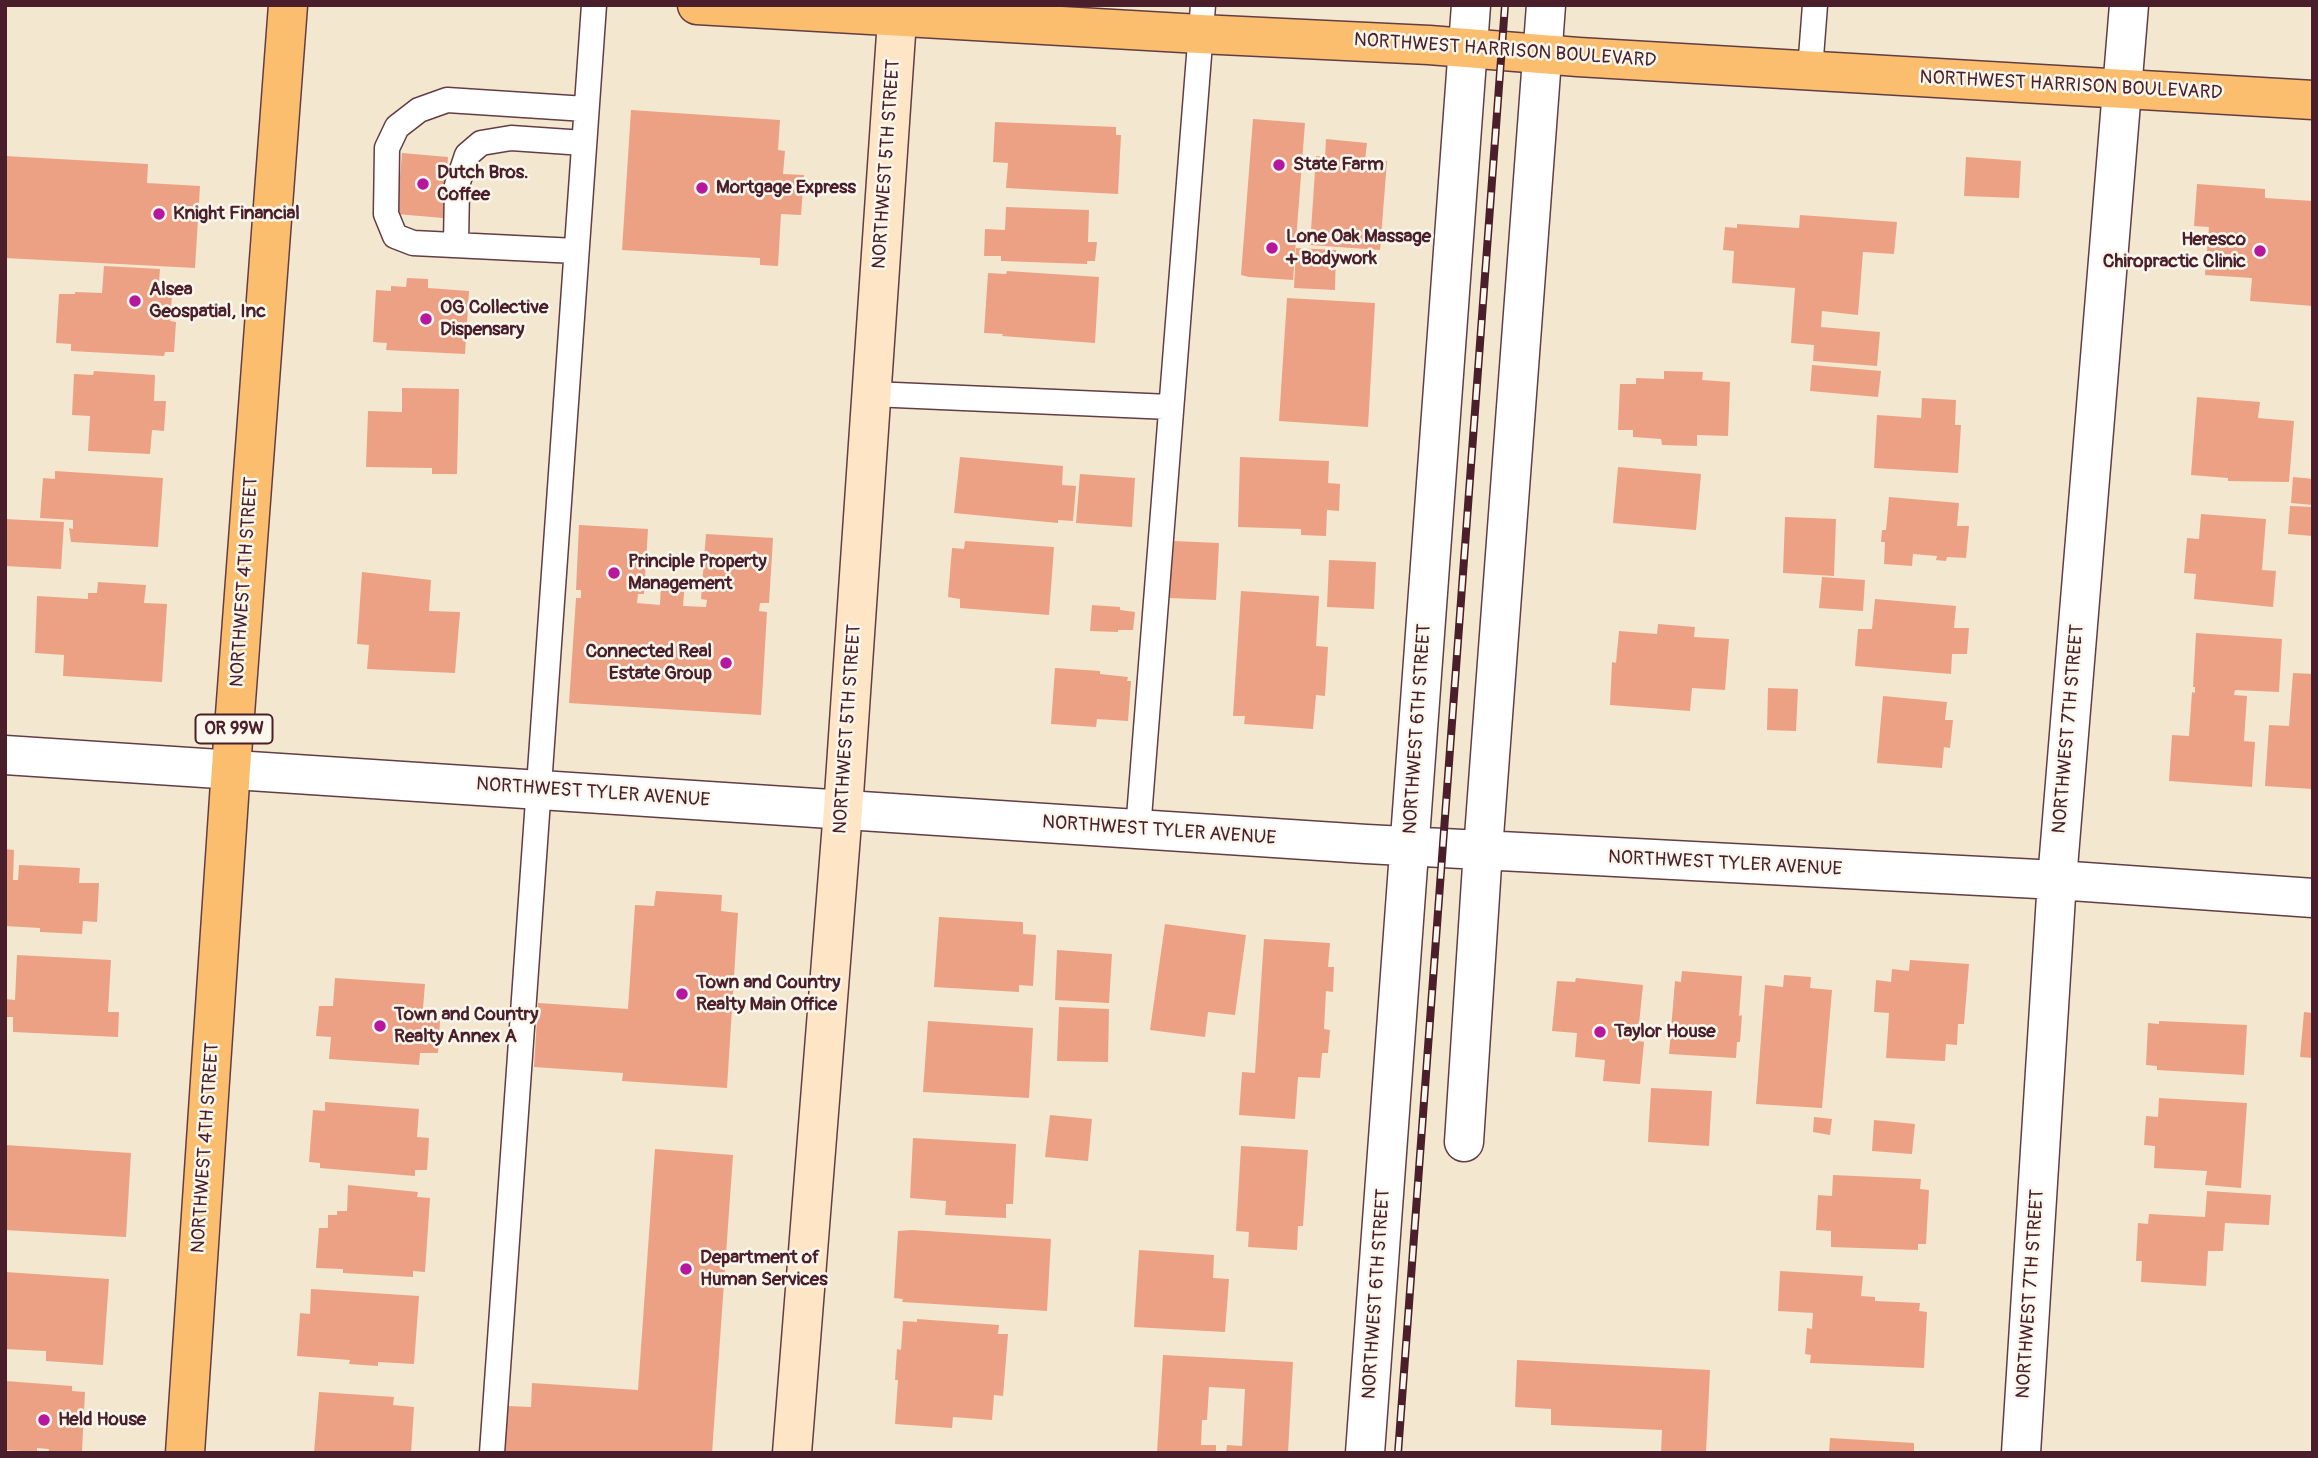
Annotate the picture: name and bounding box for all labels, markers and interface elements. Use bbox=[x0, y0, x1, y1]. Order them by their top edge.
street label: NORTHWEST HARRISON BOULEVARD bbox=[1353, 29, 1657, 73]
street label: NORTHWEST 5TH STREET bbox=[868, 58, 906, 270]
street label: NORTHWEST HARRISON BOULEVARD bbox=[1919, 67, 2223, 105]
place label: State Farm bbox=[1293, 154, 1384, 176]
marker: State Farm bbox=[1271, 157, 1287, 173]
place label: Dutch Bros. Coffee bbox=[437, 162, 528, 206]
marker: Dutch Bros. Coffee bbox=[415, 176, 431, 192]
place label: Mortgage Express bbox=[716, 177, 856, 199]
marker: Mortgage Express bbox=[694, 180, 710, 196]
place label: Knight Financial bbox=[173, 203, 300, 225]
marker: Knight Financial bbox=[151, 206, 167, 222]
place label: Lone Oak Massage + Bodywork bbox=[1286, 226, 1431, 270]
place label: Heresco Chiropractic Clinic bbox=[2103, 229, 2246, 273]
marker: Lone Oak Massage + Bodywork bbox=[1264, 240, 1280, 256]
marker: Heresco Chiropractic Clinic bbox=[2252, 243, 2268, 259]
place label: Alsea Geospatial, Inc bbox=[149, 279, 266, 323]
marker: Alsea Geospatial, Inc bbox=[127, 293, 143, 309]
place label: OG Collective Dispensary bbox=[440, 297, 548, 341]
marker: OG Collective Dispensary bbox=[418, 311, 434, 327]
street label: NORTHWEST 4TH STREET bbox=[226, 476, 264, 688]
place label: Principle Property Management bbox=[628, 551, 767, 595]
marker: Principle Property Management bbox=[606, 565, 622, 581]
street label: NORTHWEST 5TH STREET bbox=[829, 623, 867, 835]
street label: NORTHWEST 6TH STREET bbox=[1399, 623, 1437, 835]
street label: NORTHWEST 7TH STREET bbox=[2048, 623, 2090, 835]
place label: Connected Real Estate Group bbox=[586, 641, 712, 685]
marker: Connected Real Estate Group bbox=[718, 655, 734, 671]
road number: OR 99W bbox=[196, 714, 272, 744]
street label: NORTHWEST TYLER AVENUE bbox=[475, 773, 711, 813]
street label: NORTHWEST TYLER AVENUE bbox=[1041, 811, 1277, 851]
street label: NORTHWEST TYLER AVENUE bbox=[1607, 846, 1843, 882]
place label: Town and Country Realty Main Office bbox=[696, 972, 840, 1016]
marker: Town and Country Realty Main Office bbox=[674, 986, 690, 1002]
place label: Town and Country Realty Annex A bbox=[394, 1004, 538, 1048]
marker: Town and Country Realty Annex A bbox=[372, 1018, 388, 1034]
place label: Taylor House bbox=[1614, 1021, 1716, 1043]
marker: Taylor House bbox=[1592, 1024, 1608, 1040]
street label: NORTHWEST 4TH STREET bbox=[187, 1042, 225, 1254]
street label: NORTHWEST 6TH STREET bbox=[1358, 1188, 1396, 1400]
street label: NORTHWEST 7TH STREET bbox=[2012, 1188, 2050, 1400]
place label: Department of Human Services bbox=[700, 1247, 828, 1291]
marker: Department of Human Services bbox=[678, 1261, 694, 1277]
place label: Held House bbox=[58, 1409, 146, 1431]
marker: Held House bbox=[36, 1412, 52, 1428]

